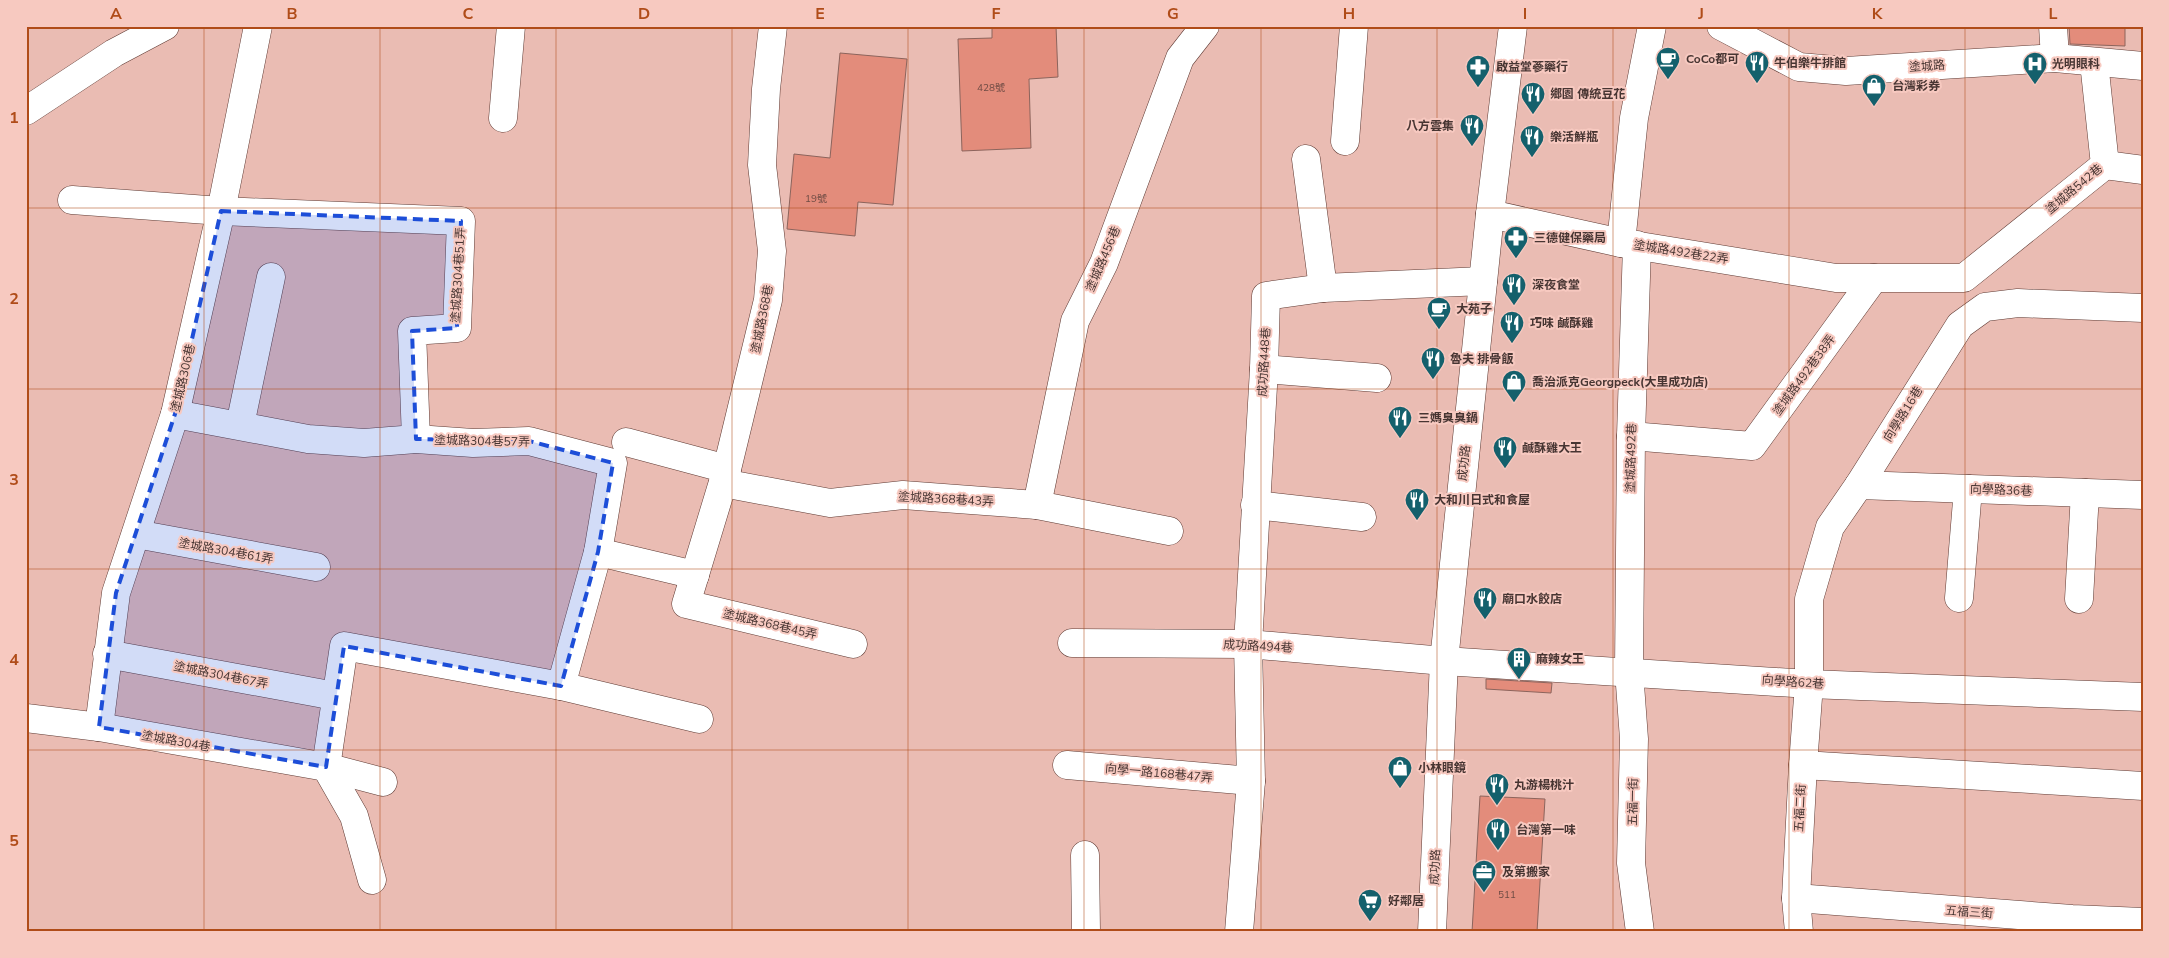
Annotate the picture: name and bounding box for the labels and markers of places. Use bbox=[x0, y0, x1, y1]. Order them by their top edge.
cafe icon: CoCo都可 bbox=[1655, 46, 1681, 80]
restaurant icon: 牛伯樂牛排館 bbox=[1744, 50, 1770, 84]
place label: CoCo都可 bbox=[1686, 51, 1739, 67]
hospital icon: 光明眼科 bbox=[2022, 51, 2048, 85]
pharmacy icon: 啟益堂蔘藥行 bbox=[1465, 54, 1491, 88]
place label: 牛伯樂牛排館 bbox=[1774, 55, 1846, 71]
place label: 光明眼科 bbox=[2052, 56, 2100, 72]
place label: 啟益堂蔘藥行 bbox=[1496, 59, 1568, 75]
shop icon: 台灣彩券 bbox=[1861, 73, 1887, 107]
place label: 台灣彩券 bbox=[1892, 78, 1941, 94]
restaurant icon: 鄉園 傳統豆花 bbox=[1520, 81, 1546, 115]
place label: 鄉園 傳統豆花 bbox=[1550, 86, 1625, 102]
restaurant icon: 八方雲集 bbox=[1459, 113, 1485, 147]
place label: 八方雲集 bbox=[1406, 118, 1454, 134]
restaurant icon: 樂活鮮瓶 bbox=[1519, 124, 1545, 158]
place label: 樂活鮮瓶 bbox=[1550, 129, 1599, 145]
pharmacy icon: 三德健保藥局 bbox=[1503, 225, 1529, 259]
place label: 三德健保藥局 bbox=[1534, 230, 1606, 246]
restaurant icon: 深夜食堂 bbox=[1501, 272, 1527, 306]
place label: 深夜食堂 bbox=[1532, 277, 1580, 293]
cafe icon: 大苑子 bbox=[1426, 296, 1452, 330]
place label: 大苑子 bbox=[1456, 301, 1492, 317]
restaurant icon: 巧味 鹹酥雞 bbox=[1499, 310, 1525, 344]
place label: 巧味 鹹酥雞 bbox=[1530, 315, 1593, 331]
restaurant icon: 魯夫 排骨飯 bbox=[1420, 346, 1446, 380]
place label: 魯夫 排骨飯 bbox=[1450, 351, 1514, 367]
shop icon: 喬治派克Georgpeck(大里成功店) bbox=[1501, 369, 1527, 403]
place label: 喬治派克Georgpeck(大里成功店) bbox=[1532, 374, 1709, 390]
restaurant icon: 三媽臭臭鍋 bbox=[1387, 405, 1413, 439]
place label: 三媽臭臭鍋 bbox=[1418, 410, 1478, 426]
restaurant icon: 鹹酥雞大王 bbox=[1492, 435, 1518, 469]
place label: 鹹酥雞大王 bbox=[1522, 440, 1582, 456]
restaurant icon: 大和川日式和食屋 bbox=[1404, 487, 1430, 521]
place label: 大和川日式和食屋 bbox=[1434, 492, 1530, 508]
restaurant icon: 廟口水餃店 bbox=[1472, 586, 1498, 620]
place label: 廟口水餃店 bbox=[1502, 591, 1562, 607]
building icon: 麻辣女王 bbox=[1506, 646, 1532, 680]
place label: 麻辣女王 bbox=[1536, 651, 1584, 667]
shop icon: 小林眼鏡 bbox=[1387, 755, 1413, 789]
place label: 小林眼鏡 bbox=[1418, 760, 1466, 776]
restaurant icon: 丸游楊桃汁 bbox=[1484, 772, 1510, 806]
place label: 丸游楊桃汁 bbox=[1514, 777, 1574, 793]
restaurant icon: 台灣第一味 bbox=[1485, 817, 1511, 851]
place label: 台灣第一味 bbox=[1516, 822, 1576, 838]
office icon: 及第搬家 bbox=[1471, 859, 1497, 893]
place label: 及第搬家 bbox=[1502, 864, 1550, 880]
supermarket icon: 好鄰居 bbox=[1357, 888, 1383, 922]
place label: 好鄰居 bbox=[1388, 893, 1424, 909]

